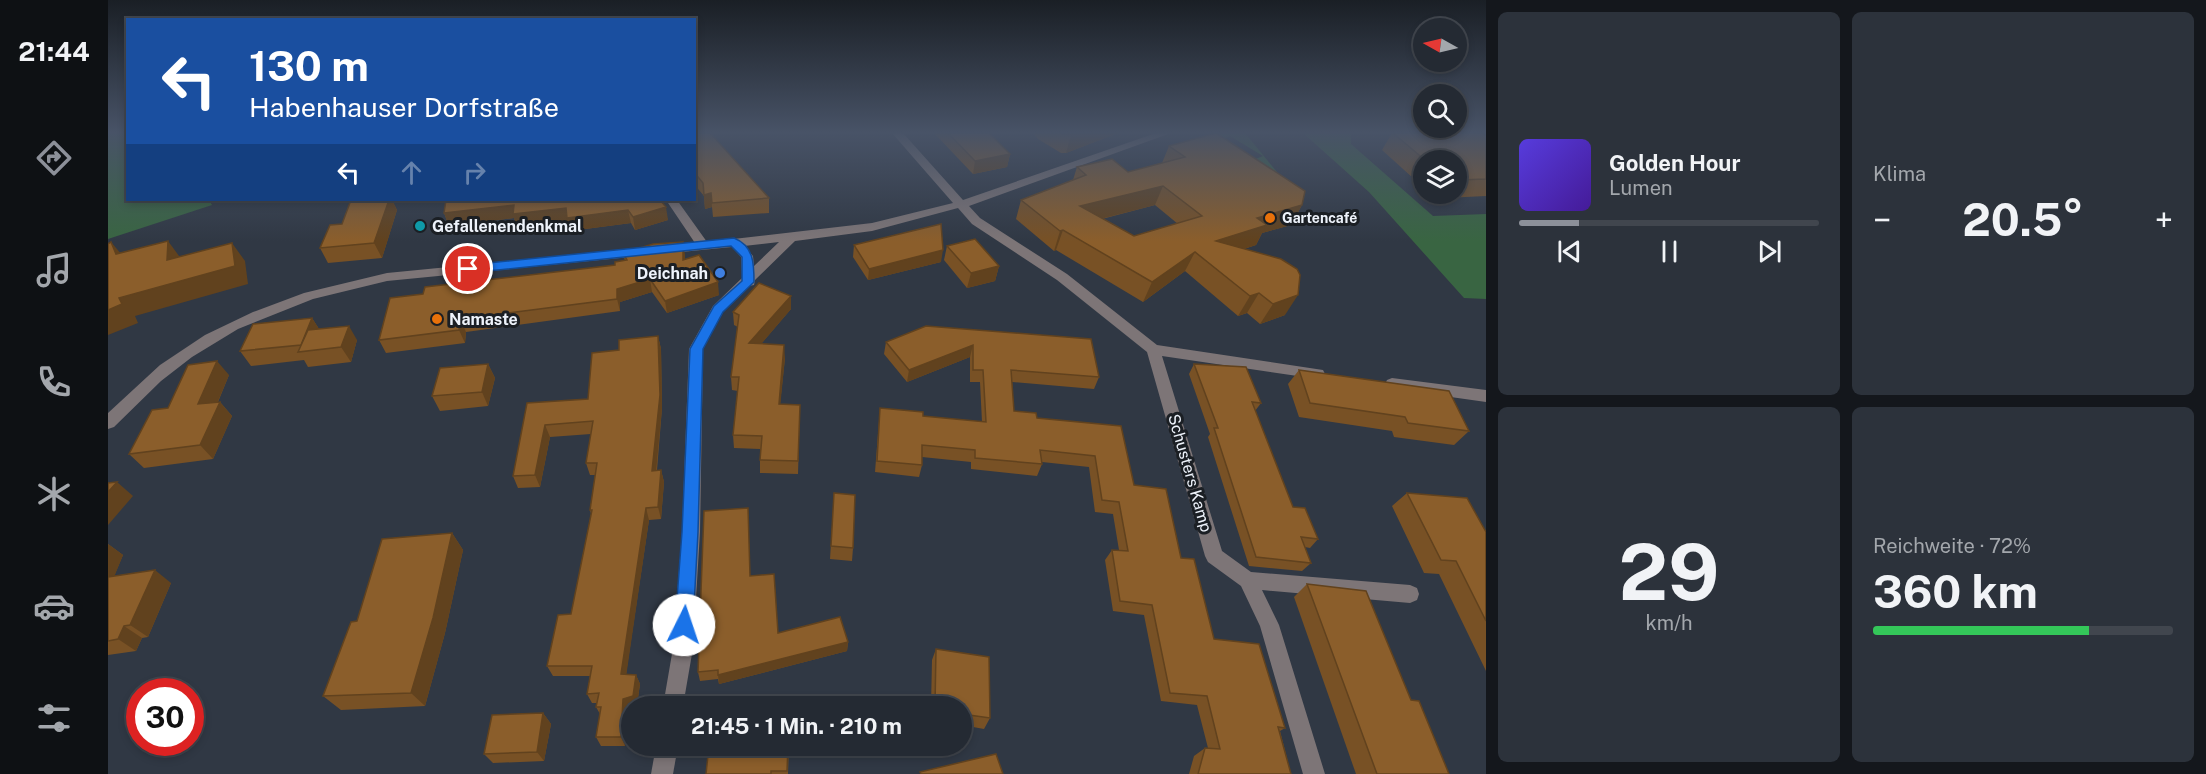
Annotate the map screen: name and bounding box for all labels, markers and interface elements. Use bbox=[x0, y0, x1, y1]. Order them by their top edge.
north arrow bbox=[1413, 18, 1467, 72]
map controls bbox=[1413, 18, 1467, 204]
text: 21:44 bbox=[18, 35, 90, 67]
text: 130 m bbox=[249, 41, 369, 90]
icon: left bbox=[150, 42, 228, 120]
button: search bbox=[1413, 84, 1467, 138]
text: Habenhauser Dorfstraße bbox=[249, 91, 559, 123]
icon: directions bbox=[33, 137, 75, 179]
button: layers bbox=[1413, 150, 1467, 204]
text: Golden Hour bbox=[1609, 150, 1740, 176]
icon: left bbox=[332, 156, 365, 189]
icon: ahead bbox=[395, 156, 428, 189]
icon: right bbox=[458, 156, 491, 189]
text: Klima bbox=[1873, 162, 1926, 186]
text: Lumen bbox=[1609, 176, 1673, 200]
text: 20.5° bbox=[1962, 193, 2084, 246]
text: − bbox=[1873, 201, 1891, 239]
text: + bbox=[2155, 201, 2173, 239]
place label: Gartencafé bbox=[1282, 210, 1357, 226]
marker: Gartencafé bbox=[1263, 211, 1277, 225]
place label: Gefallenendenkmal bbox=[432, 217, 582, 236]
marker: Gefallenendenkmal bbox=[413, 219, 427, 233]
icon: previous bbox=[1553, 235, 1586, 268]
icon: pause bbox=[1653, 235, 1686, 268]
icon: next bbox=[1753, 235, 1786, 268]
pin bbox=[442, 243, 493, 294]
icon: music bbox=[33, 249, 75, 291]
icon: arrive bbox=[451, 252, 484, 285]
place label: Deichnah bbox=[637, 264, 708, 283]
marker: Deichnah bbox=[713, 266, 727, 280]
place label: Namaste bbox=[449, 310, 518, 329]
marker: Namaste bbox=[430, 312, 444, 326]
icon: phone bbox=[33, 361, 75, 403]
street label: Schusters Kamp bbox=[1164, 412, 1216, 534]
icon: climate bbox=[33, 473, 75, 515]
text: 29 bbox=[1619, 526, 1719, 618]
text: Reichweite · 72% bbox=[1873, 534, 2031, 558]
text: 360 km bbox=[1873, 565, 2038, 618]
icon: car bbox=[33, 585, 75, 627]
position arrow bbox=[652, 593, 716, 657]
text: km/h bbox=[1645, 611, 1693, 635]
speed limit sign: 30 bbox=[126, 678, 204, 756]
icon: filters bbox=[33, 697, 75, 739]
text: 21:45 · 1 Min. · 210 m bbox=[691, 713, 902, 739]

